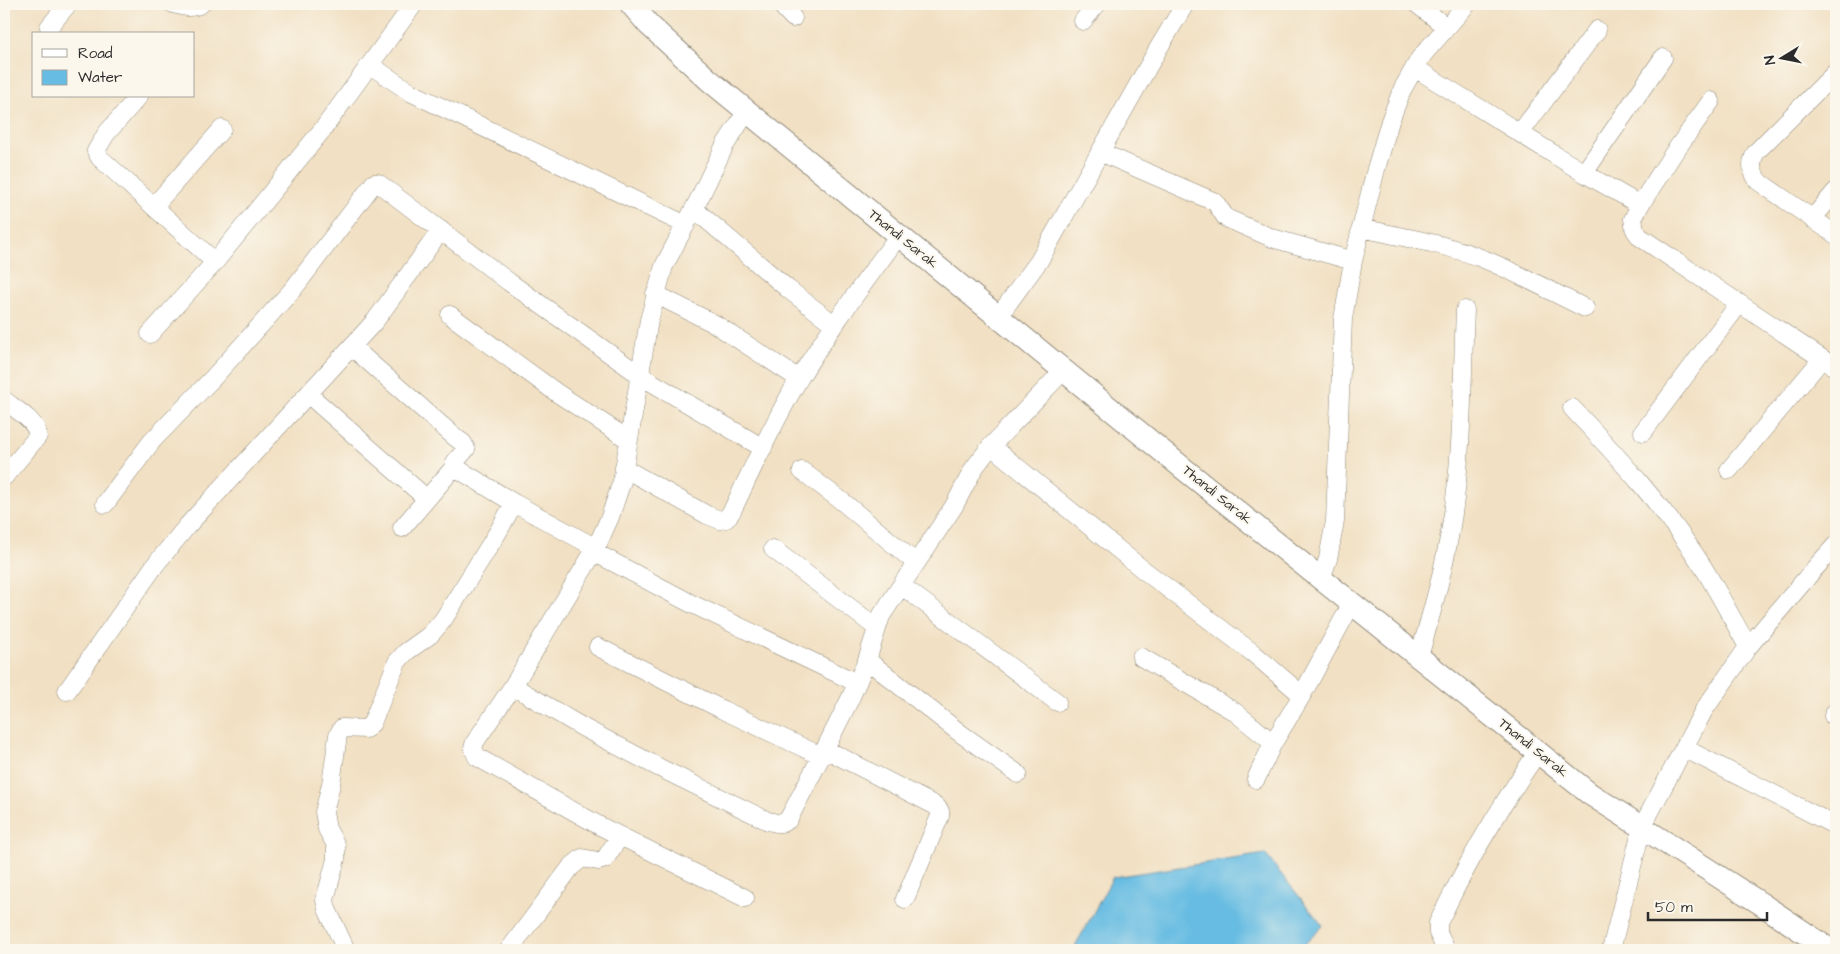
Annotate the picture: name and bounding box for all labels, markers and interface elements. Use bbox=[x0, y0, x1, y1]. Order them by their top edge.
legend bbox=[32, 32, 195, 98]
north arrow bbox=[1758, 32, 1808, 82]
text: Road bbox=[78, 43, 113, 64]
text: N bbox=[1760, 54, 1781, 66]
text: Water bbox=[78, 67, 122, 88]
street label: Thandi Sarak bbox=[864, 205, 942, 274]
street label: Thandi Sarak bbox=[1178, 461, 1256, 530]
street label: Thandi Sarak bbox=[1494, 714, 1572, 783]
scale bar bbox=[1648, 889, 1766, 921]
text: 50 m bbox=[1655, 897, 1693, 918]

